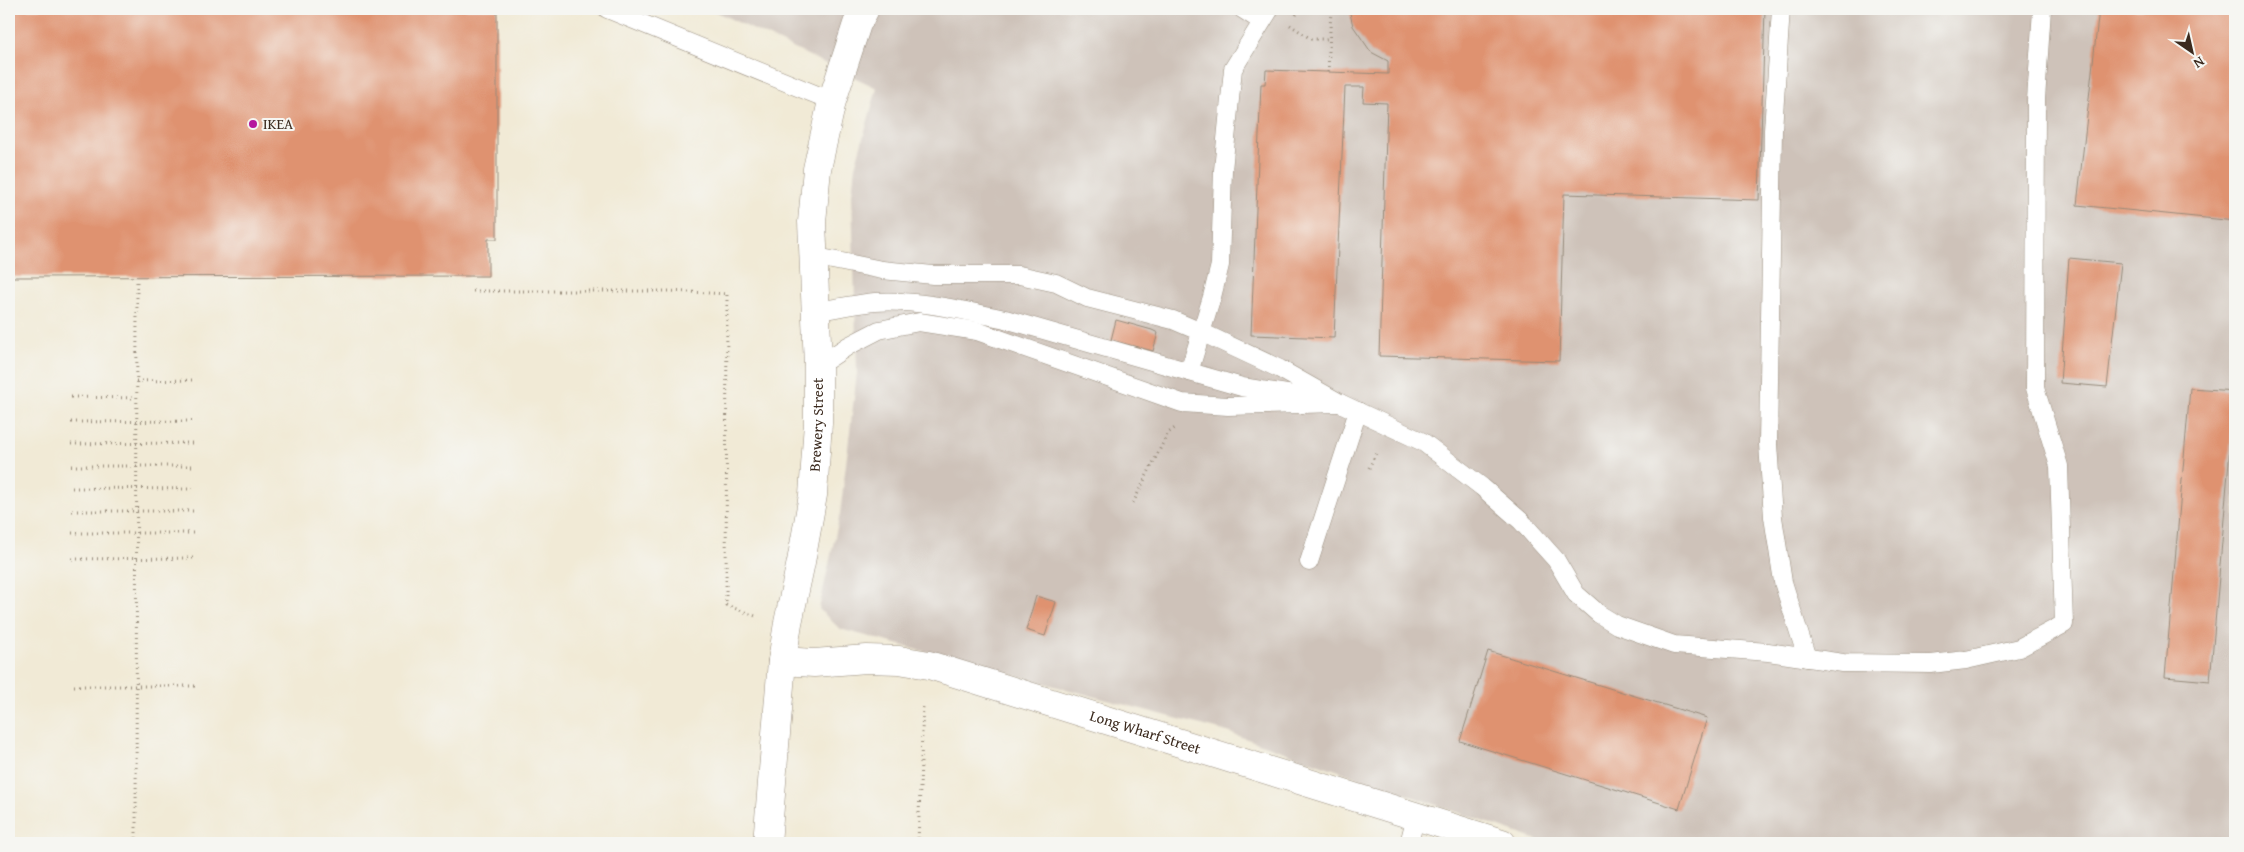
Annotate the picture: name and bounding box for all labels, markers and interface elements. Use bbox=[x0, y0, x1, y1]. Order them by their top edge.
north arrow bbox=[2166, 28, 2216, 78]
text: N bbox=[2189, 52, 2209, 74]
place label: IKEA bbox=[263, 113, 293, 134]
marker: IKEA bbox=[247, 118, 259, 130]
street label: Brewery Street bbox=[804, 377, 828, 472]
street label: Long Wharf Street bbox=[1087, 705, 1204, 759]

